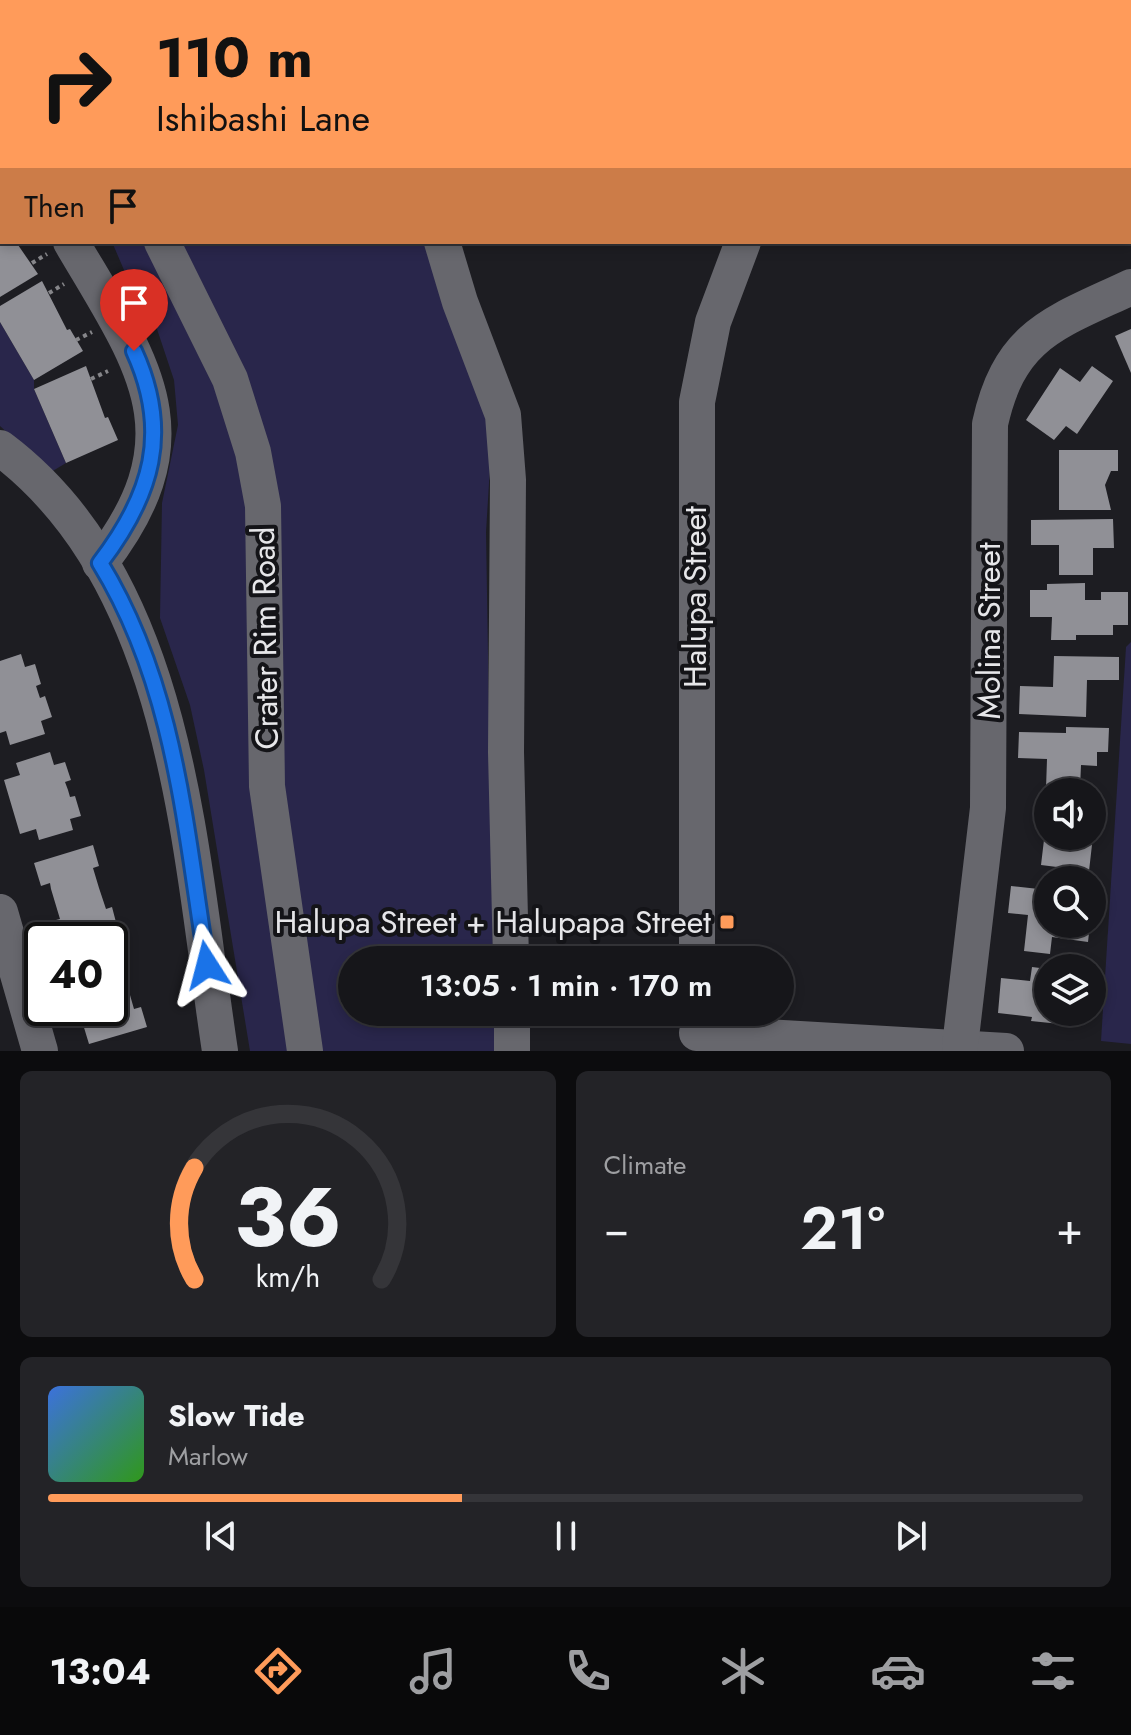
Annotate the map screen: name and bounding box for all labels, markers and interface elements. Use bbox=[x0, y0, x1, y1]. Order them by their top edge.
text: 110 m bbox=[156, 17, 313, 98]
icon: right bbox=[24, 32, 128, 136]
text: Ishibashi Lane bbox=[156, 92, 370, 144]
icon: arrive bbox=[101, 184, 145, 228]
text: Then bbox=[24, 185, 85, 228]
pin bbox=[100, 269, 168, 351]
icon: arrive bbox=[112, 281, 156, 325]
street label: Halupa Street bbox=[672, 506, 718, 688]
street label: Crater Rim Road bbox=[240, 526, 290, 750]
street label: Molina Street bbox=[966, 542, 1012, 720]
map controls bbox=[1034, 778, 1106, 1026]
button: sound bbox=[1034, 778, 1106, 850]
button: search bbox=[1034, 866, 1106, 938]
place label: Halupa Street + Halupapa Street bbox=[274, 899, 711, 945]
marker: Halupa Street + Halupapa Street bbox=[718, 913, 736, 931]
speed limit sign: 40 bbox=[24, 922, 128, 1026]
position arrow bbox=[165, 923, 249, 1007]
button: layers bbox=[1034, 954, 1106, 1026]
text: 13:05 · 1 min · 170 m bbox=[420, 964, 712, 1007]
text: Climate bbox=[604, 1146, 686, 1184]
text: 36 bbox=[234, 1157, 341, 1277]
text: 21° bbox=[800, 1185, 885, 1272]
text: − bbox=[604, 1197, 629, 1261]
text: + bbox=[1056, 1197, 1083, 1261]
text: km/h bbox=[255, 1256, 320, 1298]
text: Slow Tide bbox=[168, 1394, 305, 1437]
text: Marlow bbox=[168, 1437, 248, 1475]
icon: previous bbox=[199, 1514, 243, 1558]
icon: pause bbox=[544, 1514, 588, 1558]
icon: next bbox=[889, 1514, 933, 1558]
icon: directions bbox=[250, 1643, 306, 1699]
icon: music bbox=[405, 1643, 461, 1699]
icon: phone bbox=[560, 1643, 616, 1699]
icon: climate bbox=[715, 1643, 771, 1699]
icon: car bbox=[870, 1643, 926, 1699]
icon: filters bbox=[1025, 1643, 1081, 1699]
text: 13:04 bbox=[50, 1645, 151, 1697]

